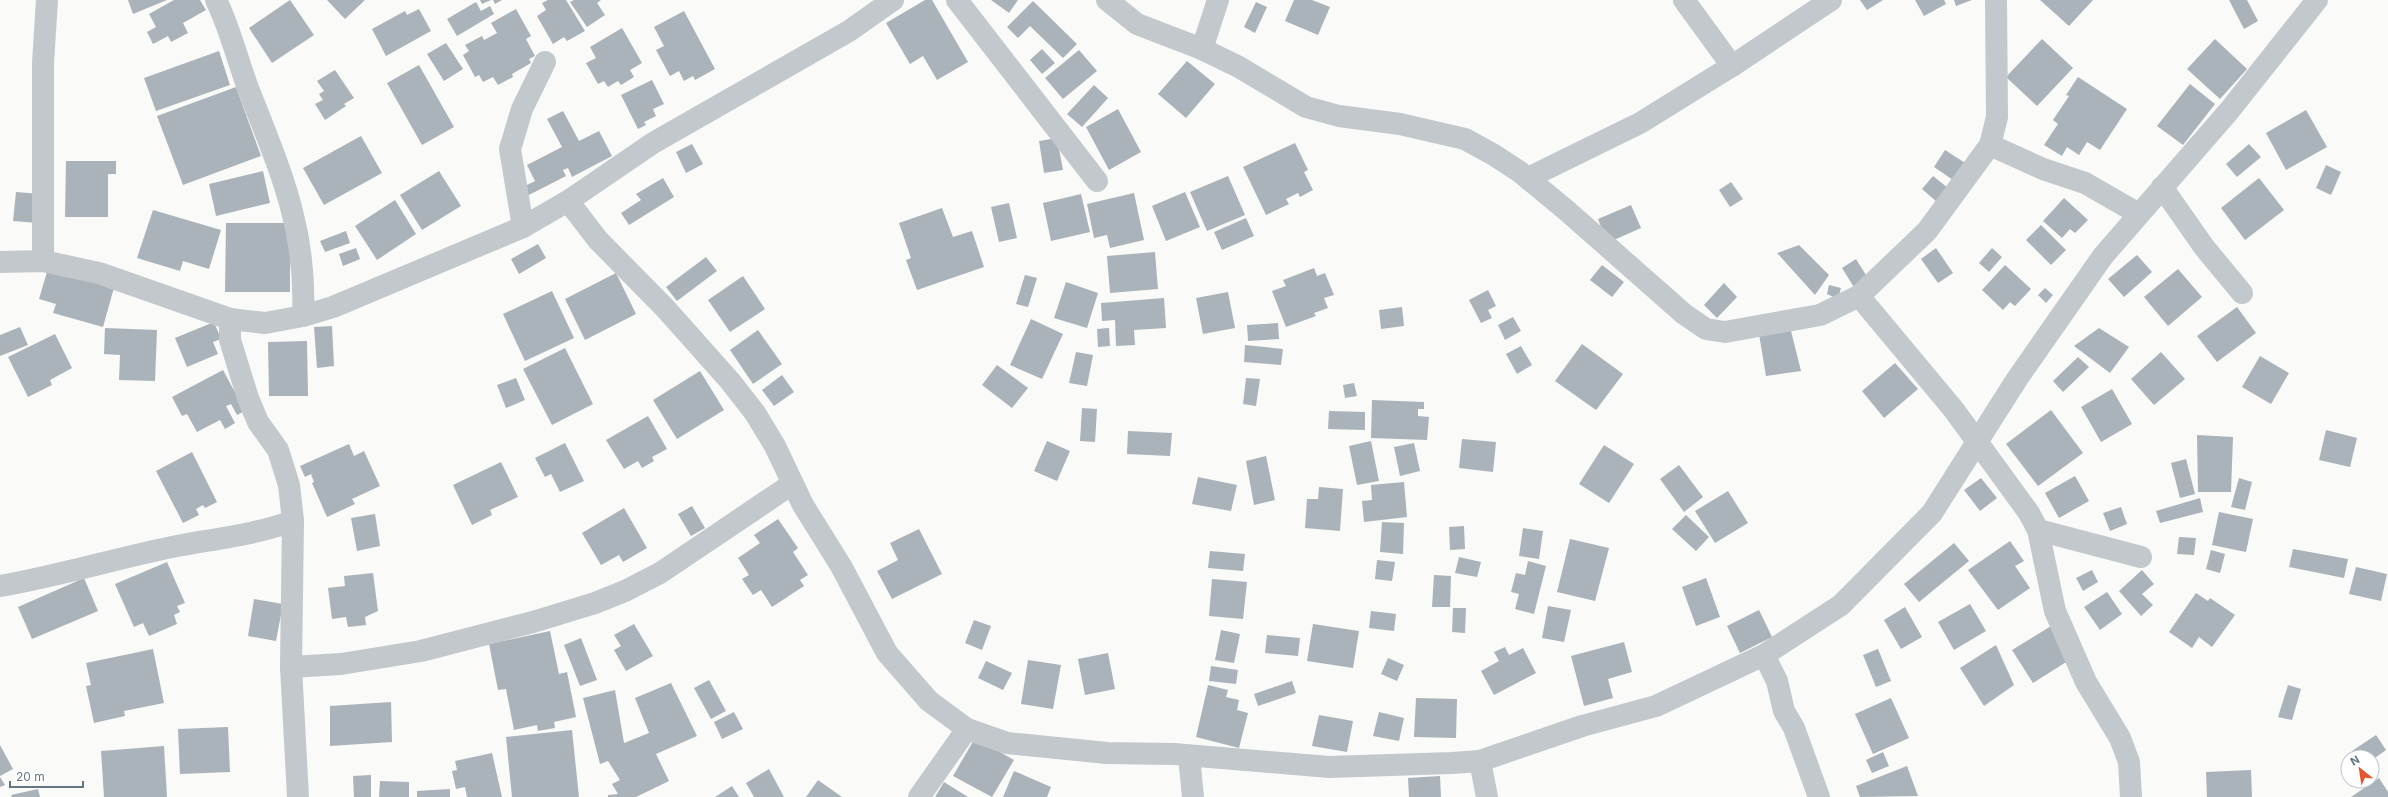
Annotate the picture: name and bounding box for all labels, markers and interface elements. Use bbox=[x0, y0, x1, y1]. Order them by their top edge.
north arrow bbox=[2340, 749, 2380, 789]
text: N bbox=[2348, 752, 2362, 768]
scale bar bbox=[10, 763, 83, 789]
text: 20 m bbox=[16, 769, 45, 784]

